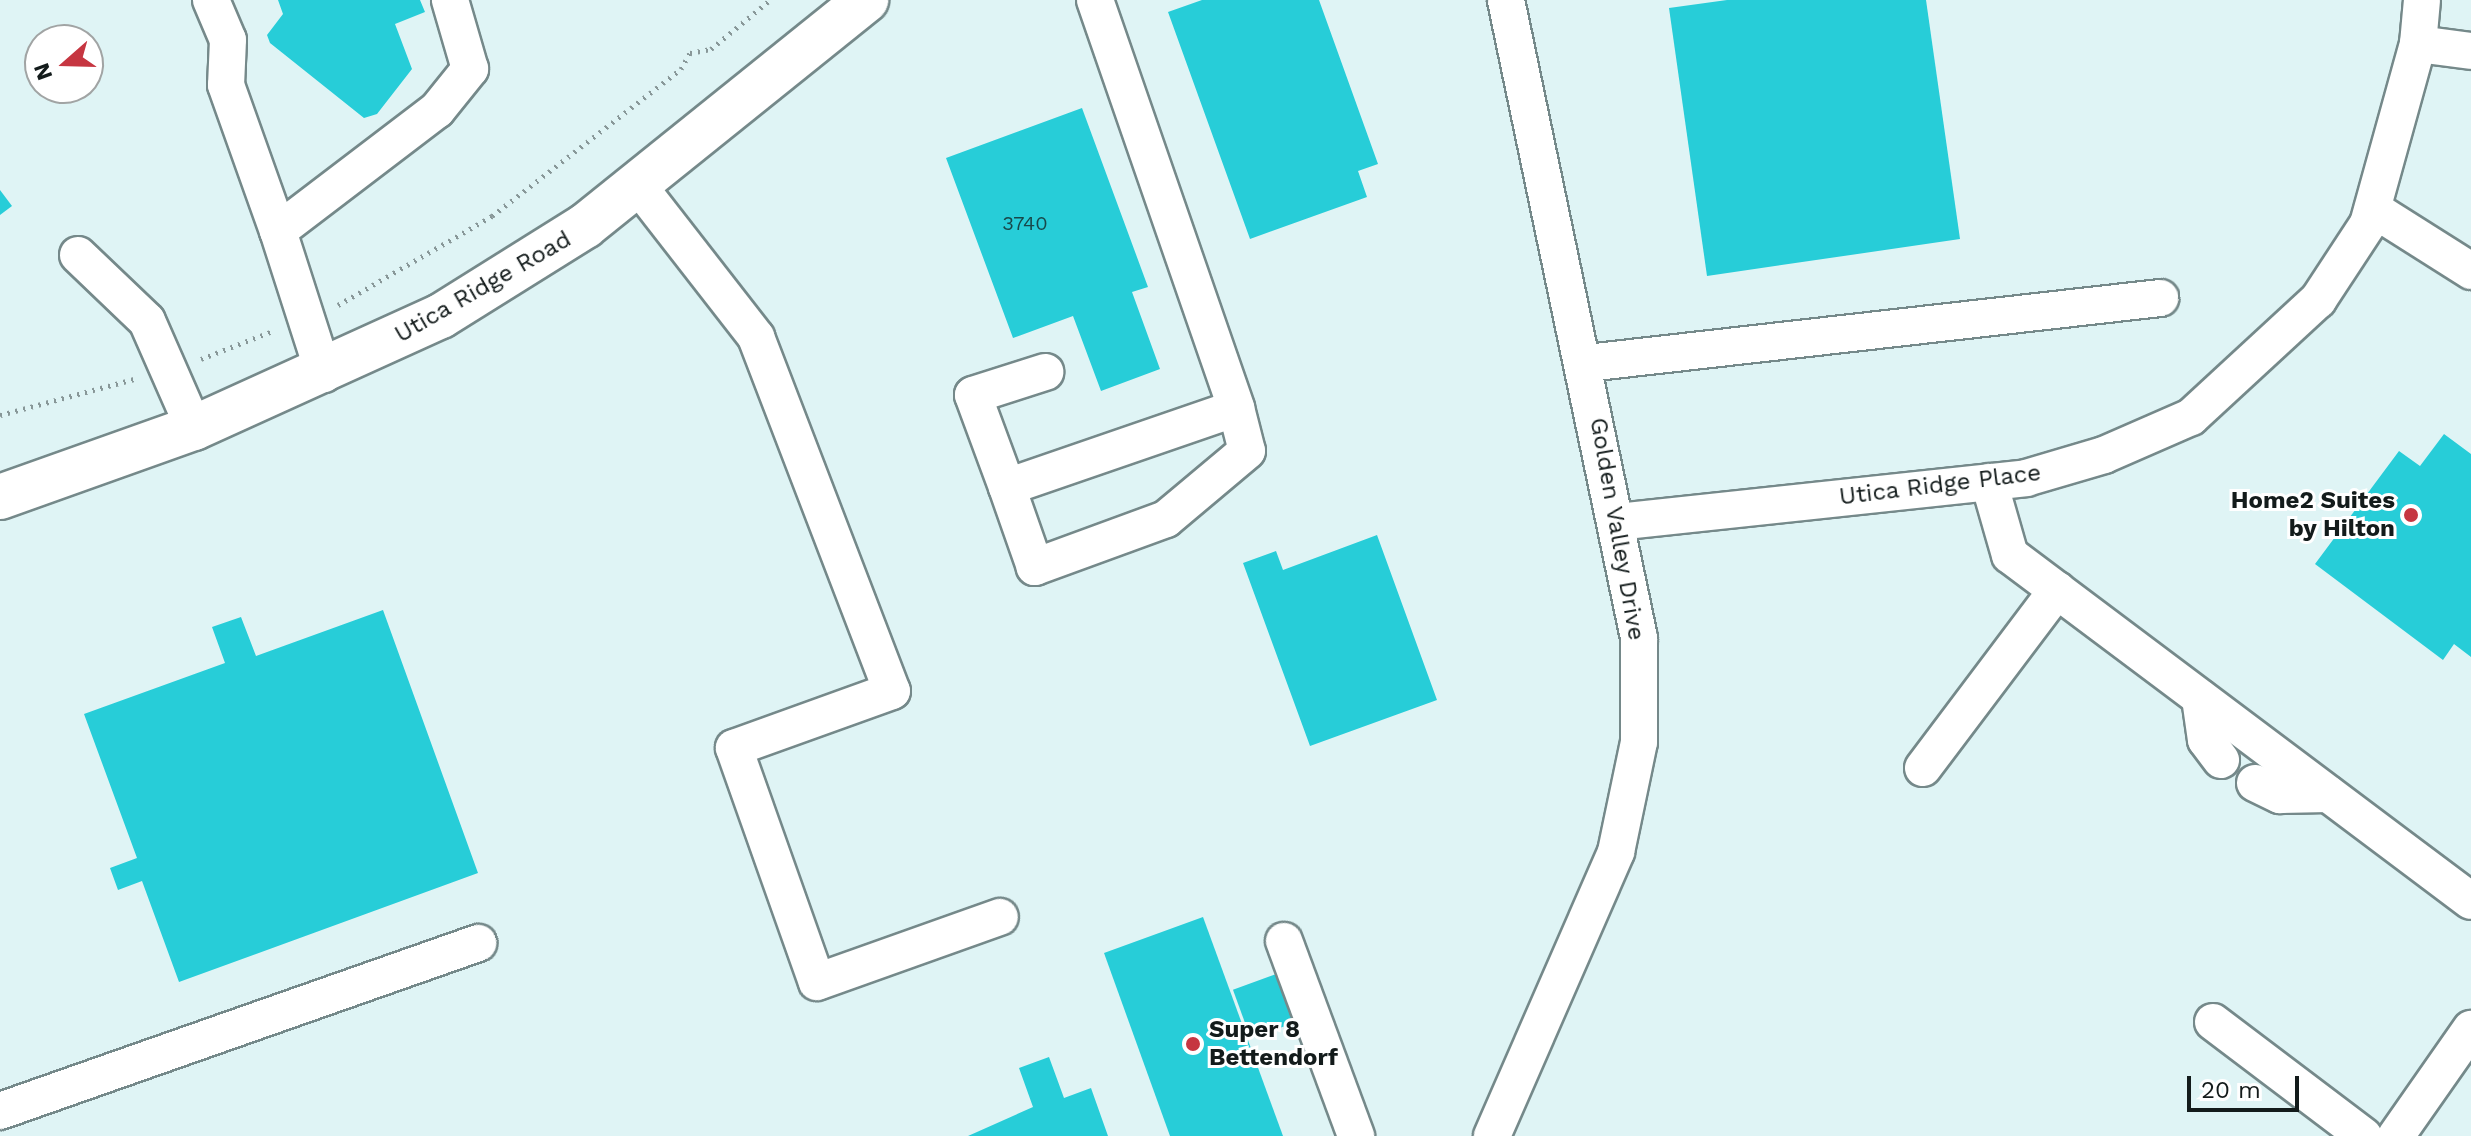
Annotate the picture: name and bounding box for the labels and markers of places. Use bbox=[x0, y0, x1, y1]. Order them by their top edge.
place label: Home2 Suites by Hilton bbox=[2231, 487, 2395, 543]
marker: Home2 Suites by Hilton bbox=[2402, 506, 2420, 524]
place label: Super 8 Bettendorf bbox=[1209, 1016, 1338, 1072]
marker: Super 8 Bettendorf bbox=[1184, 1035, 1202, 1053]

